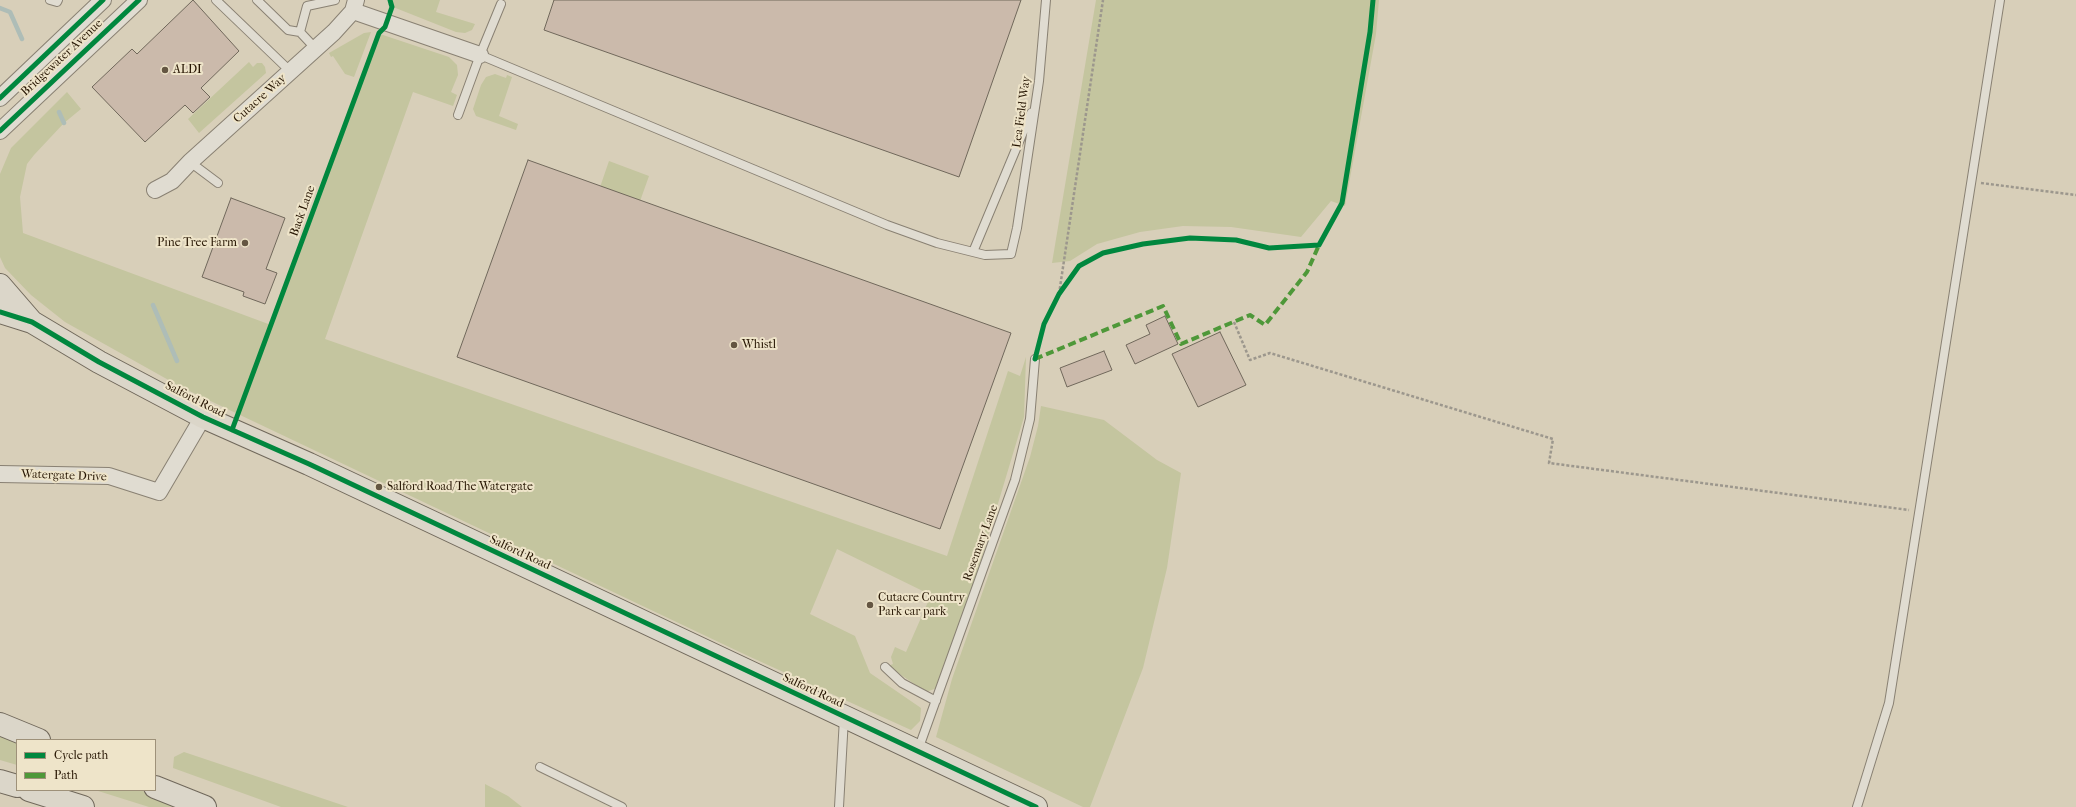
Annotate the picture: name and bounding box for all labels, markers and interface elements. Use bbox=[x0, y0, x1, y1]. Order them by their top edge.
street label: Bridgewater Avenue bbox=[18, 17, 106, 99]
place label: ALDI bbox=[173, 63, 202, 77]
marker: ALDI bbox=[160, 65, 170, 75]
street label: Cutacre Way bbox=[231, 72, 289, 126]
street label: Lea Field Way bbox=[1010, 75, 1034, 149]
street label: Back Lane bbox=[287, 184, 319, 238]
place label: Pine Tree Farm bbox=[157, 236, 237, 250]
marker: Pine Tree Farm bbox=[240, 238, 250, 248]
place label: Whistl bbox=[742, 338, 776, 352]
marker: Whistl bbox=[729, 340, 739, 350]
street label: Salford Road bbox=[163, 379, 227, 421]
street label: Watergate Drive bbox=[21, 467, 107, 485]
place label: Salford Road/The Watergate bbox=[387, 480, 533, 494]
marker: Salford Road/The Watergate bbox=[374, 482, 384, 492]
street label: Rosemary Lane bbox=[961, 503, 1001, 583]
street label: Salford Road bbox=[487, 533, 553, 573]
place label: Cutacre Country Park car park bbox=[878, 591, 965, 619]
marker: Cutacre Country Park car park bbox=[865, 600, 875, 610]
street label: Salford Road bbox=[780, 671, 846, 711]
legend bbox=[16, 739, 156, 791]
text: Cycle path bbox=[54, 748, 108, 762]
text: Path bbox=[54, 768, 78, 782]

